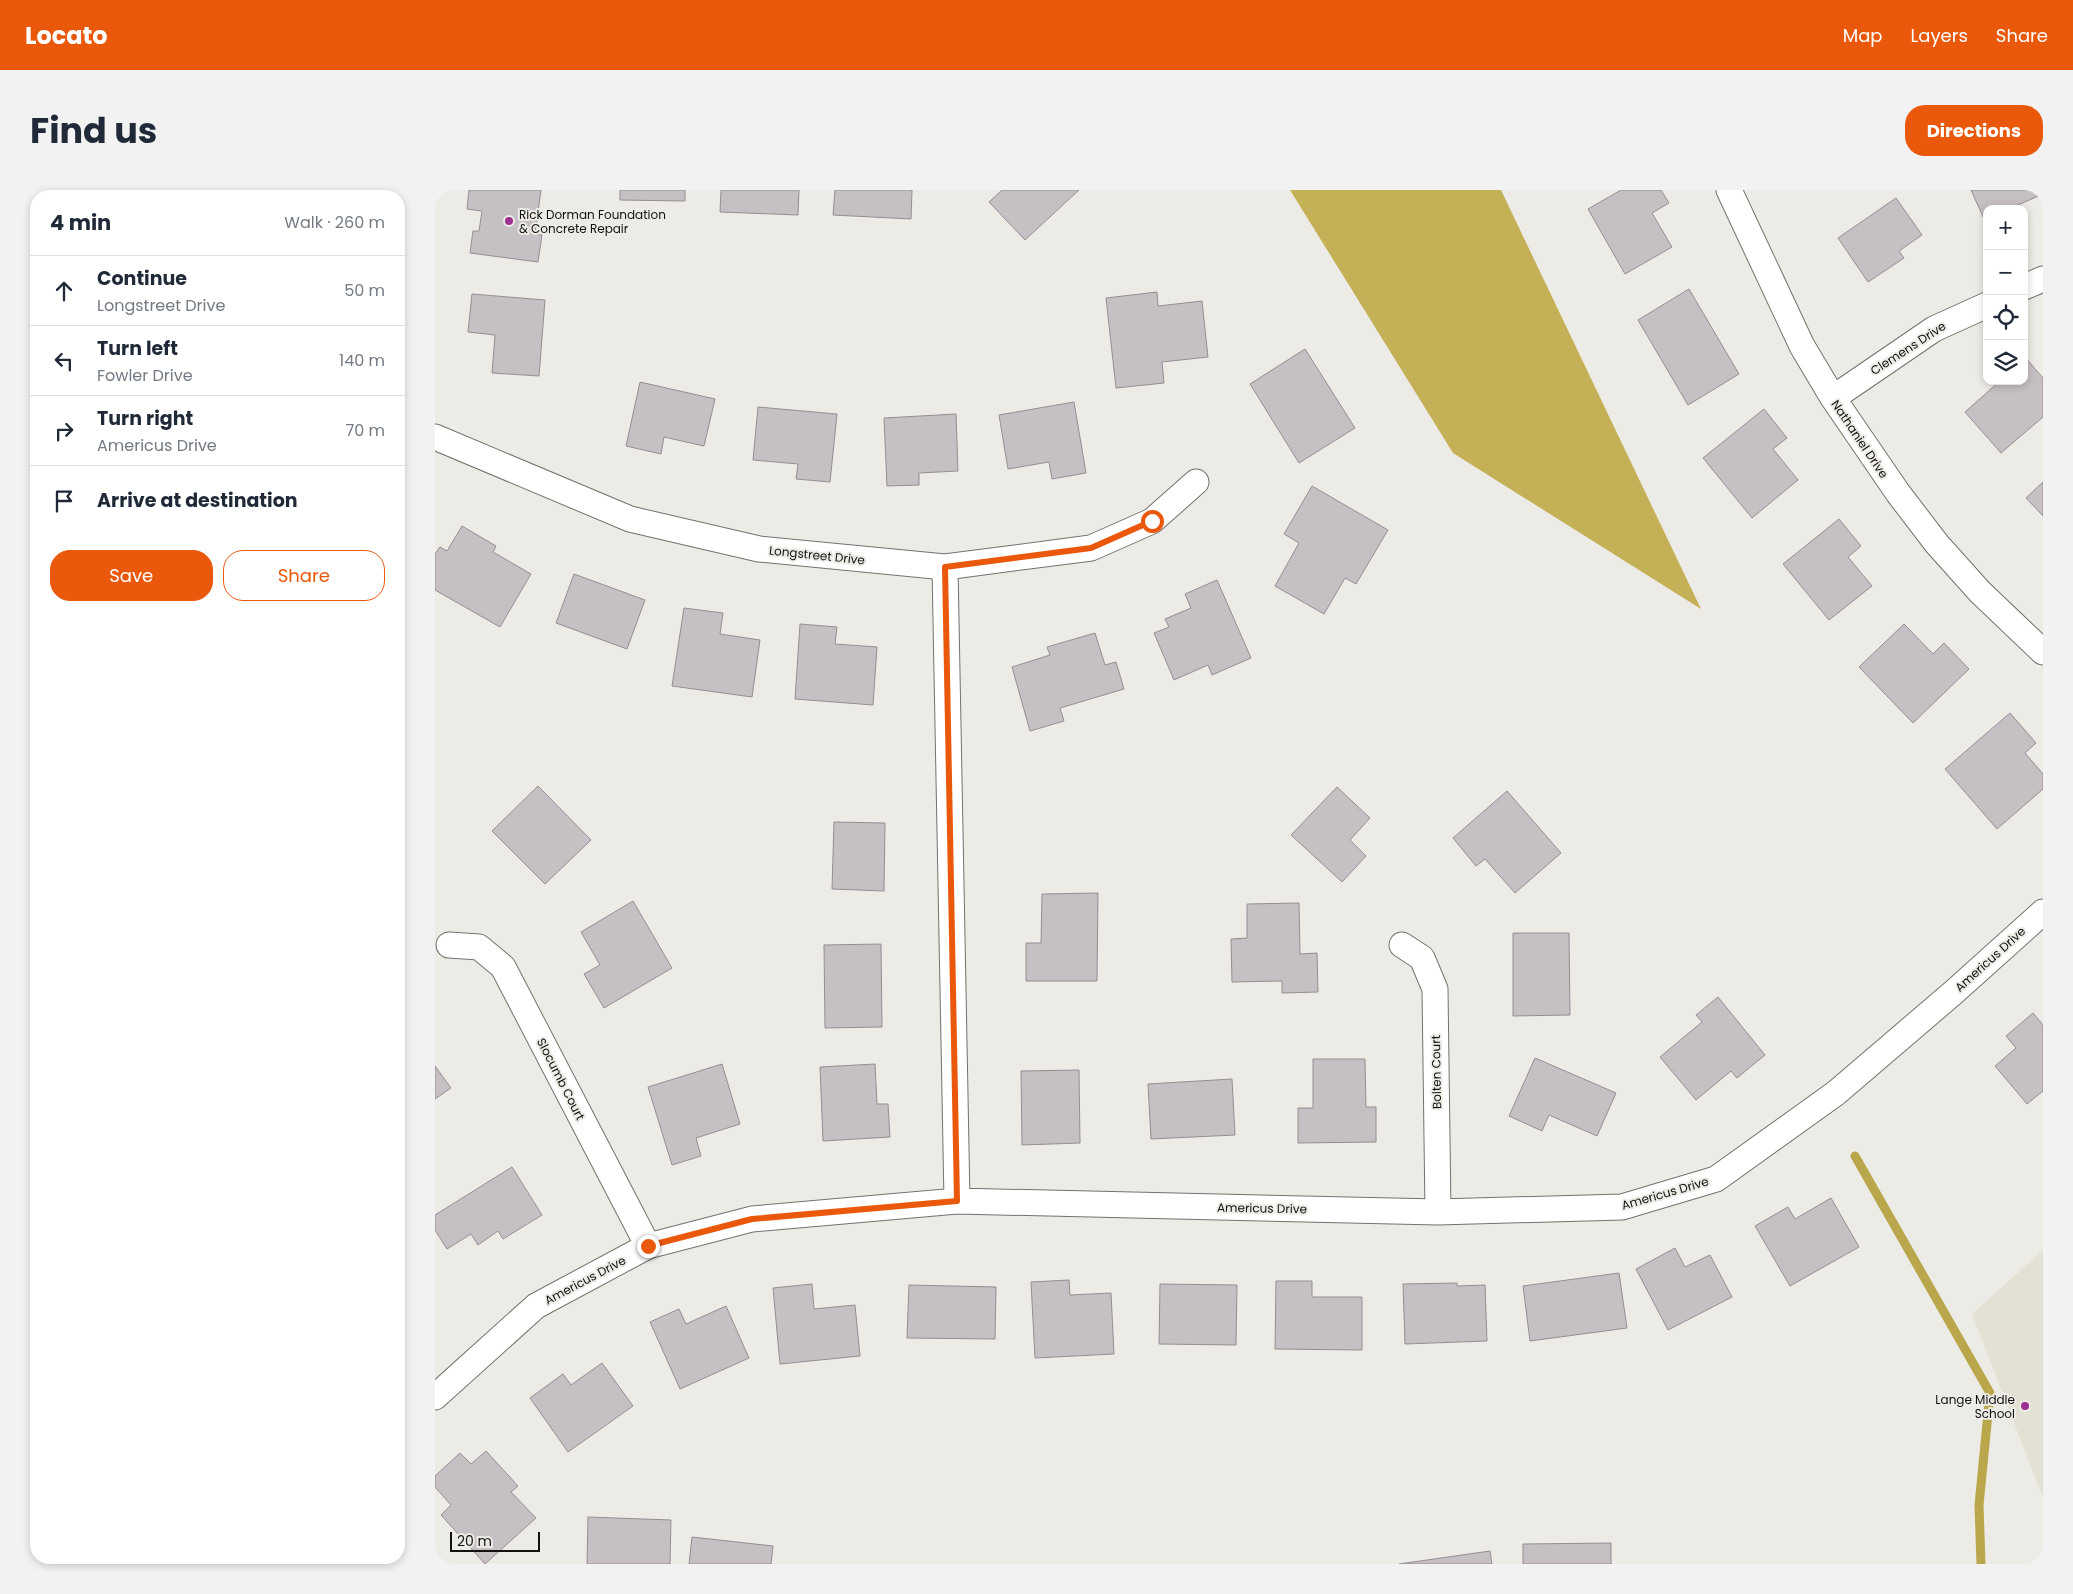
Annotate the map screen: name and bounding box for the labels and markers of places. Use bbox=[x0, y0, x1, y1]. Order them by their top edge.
place label: Rick Dorman Foundation & Concrete Repair bbox=[519, 206, 666, 237]
marker: Rick Dorman Foundation & Concrete Repair bbox=[503, 215, 515, 227]
place label: Lange Middle School bbox=[1935, 1391, 2015, 1422]
marker: Lange Middle School bbox=[2019, 1400, 2031, 1412]

